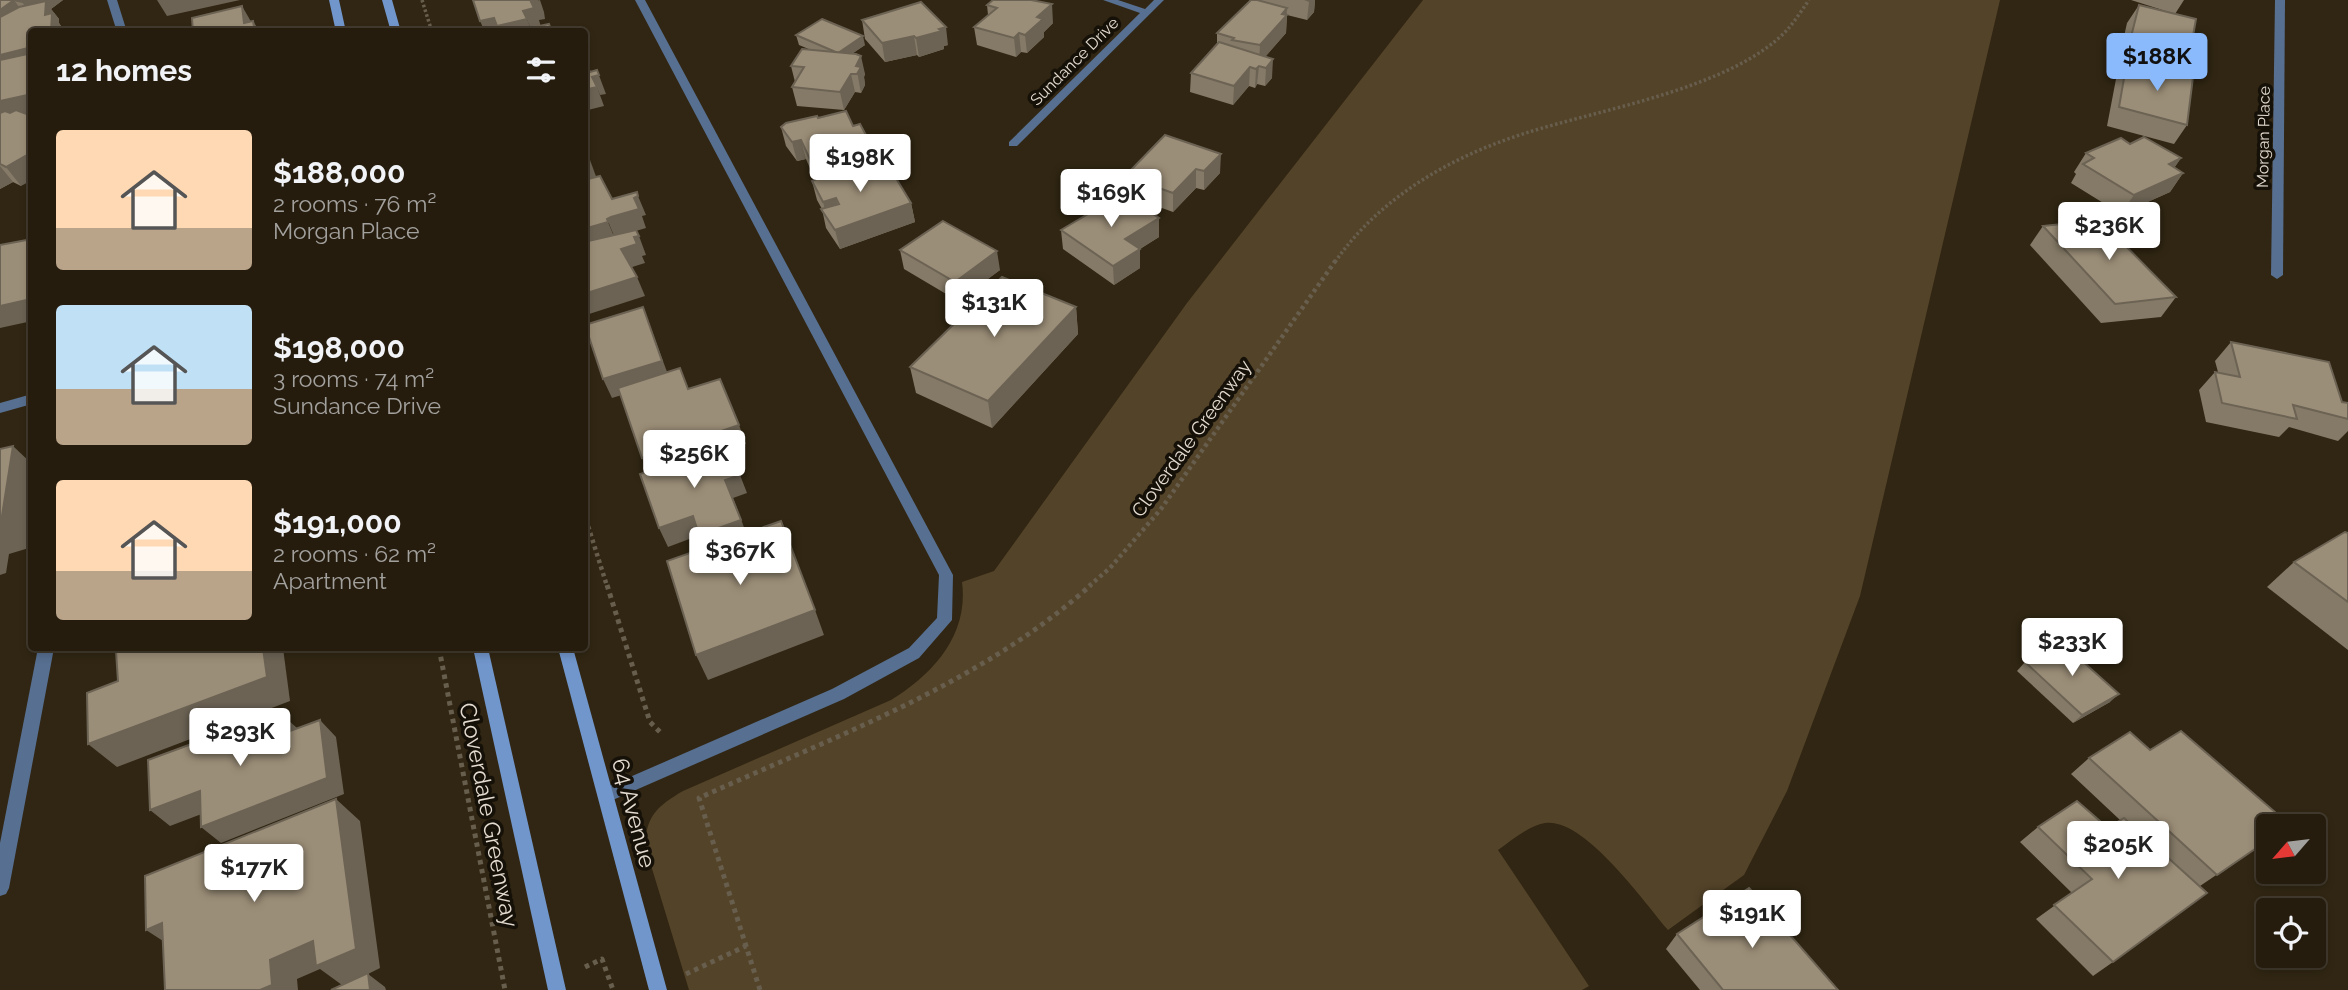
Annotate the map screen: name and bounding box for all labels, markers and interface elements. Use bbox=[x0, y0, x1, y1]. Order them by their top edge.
street label: Sundance Drive bbox=[1026, 13, 1122, 109]
pin: $188K bbox=[2108, 34, 2206, 93]
text: $188K bbox=[2122, 42, 2192, 69]
icon: filters bbox=[522, 51, 560, 89]
text: 12 homes bbox=[56, 53, 192, 88]
street label: Morgan Place bbox=[2253, 86, 2274, 188]
pin: $198K bbox=[811, 134, 909, 194]
text: $198K bbox=[826, 143, 894, 170]
text: $188,000 bbox=[273, 155, 405, 190]
icon: home bbox=[112, 158, 196, 242]
pin: $169K bbox=[1062, 170, 1160, 229]
text: $169K bbox=[1077, 178, 1145, 205]
text: 2 rooms · 76 m² bbox=[273, 190, 436, 217]
pin: $236K bbox=[2060, 202, 2158, 262]
text: $236K bbox=[2074, 211, 2144, 238]
text: Morgan Place bbox=[273, 217, 420, 244]
pin: $131K bbox=[945, 280, 1043, 339]
text: $131K bbox=[961, 288, 1027, 315]
text: $198,000 bbox=[273, 330, 405, 365]
icon: home bbox=[112, 333, 196, 417]
street label: Cloverdale Greenway bbox=[1127, 355, 1255, 521]
text: 3 rooms · 74 m² bbox=[273, 365, 434, 392]
text: Sundance Drive bbox=[273, 392, 441, 419]
pin: $256K bbox=[645, 430, 743, 490]
text: $256K bbox=[659, 439, 729, 466]
text: $191,000 bbox=[273, 505, 402, 540]
icon: home bbox=[112, 508, 196, 592]
pin: $367K bbox=[691, 528, 789, 587]
text: $367K bbox=[705, 536, 775, 563]
text: 2 rooms · 62 m² bbox=[273, 540, 436, 567]
text: Apartment bbox=[273, 567, 387, 594]
pin: $233K bbox=[2023, 618, 2121, 678]
text: $233K bbox=[2038, 627, 2106, 654]
street label: Cloverdale Greenway bbox=[454, 700, 525, 930]
pin: $293K bbox=[191, 708, 289, 768]
text: $293K bbox=[205, 717, 275, 744]
street label: 64 Avenue bbox=[607, 755, 662, 871]
north arrow bbox=[2256, 814, 2326, 884]
map controls bbox=[2256, 814, 2326, 968]
pin: $205K bbox=[2069, 822, 2167, 881]
text: $205K bbox=[2083, 830, 2153, 857]
pin: $177K bbox=[205, 844, 303, 904]
text: $177K bbox=[220, 853, 288, 880]
pin: $191K bbox=[1703, 890, 1801, 950]
button: locate bbox=[2256, 898, 2326, 968]
text: $191K bbox=[1719, 899, 1785, 926]

